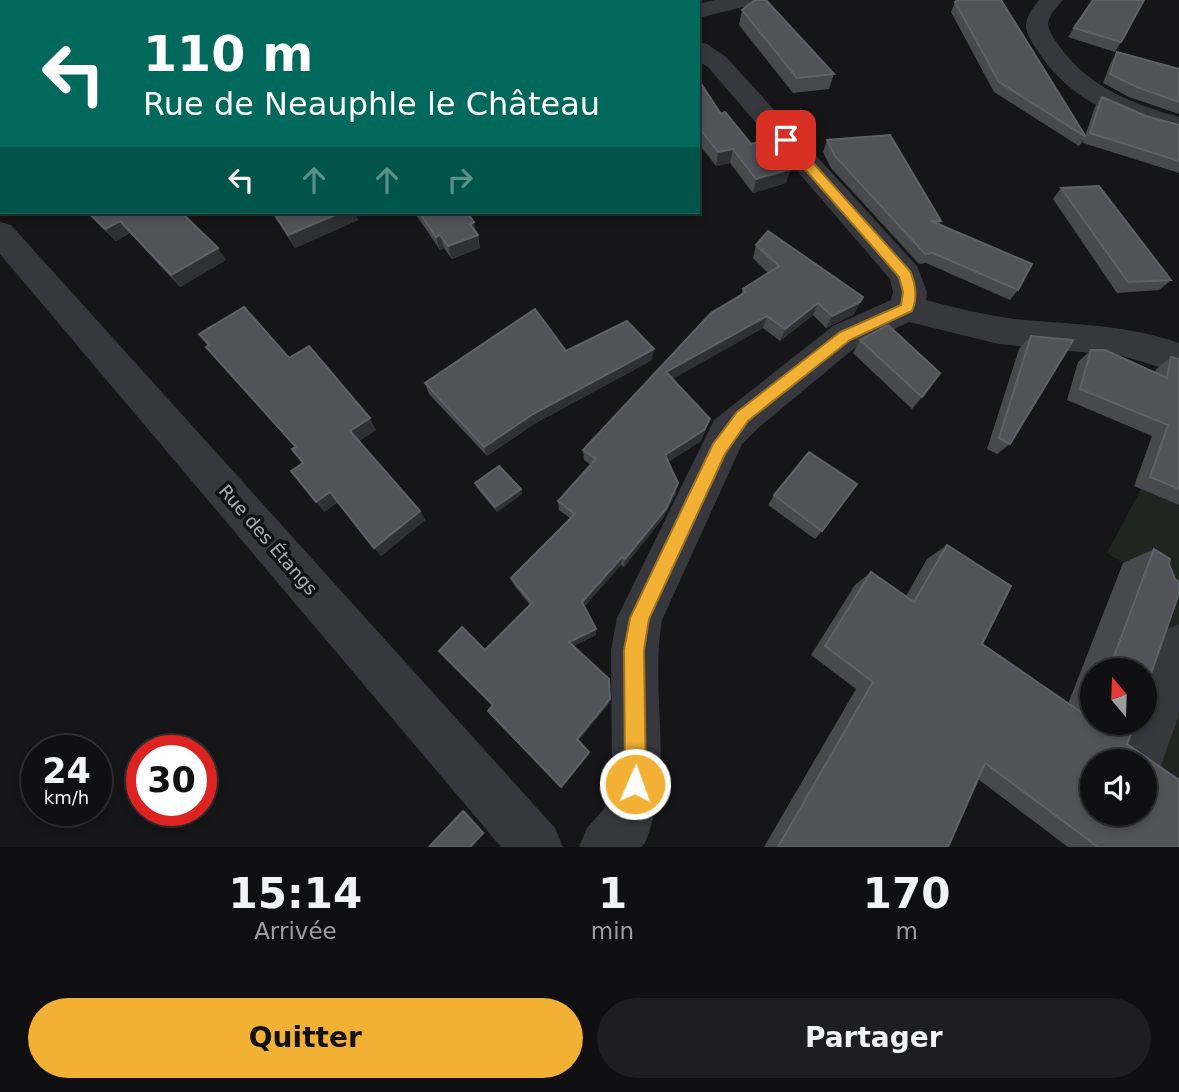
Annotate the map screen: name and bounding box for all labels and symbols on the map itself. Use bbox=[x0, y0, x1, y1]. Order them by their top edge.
pin bbox=[756, 110, 816, 170]
street label: Rue des Étangs bbox=[215, 480, 322, 599]
north arrow bbox=[1080, 658, 1157, 735]
speed limit sign: 30 bbox=[126, 735, 217, 826]
position arrow bbox=[598, 747, 672, 821]

